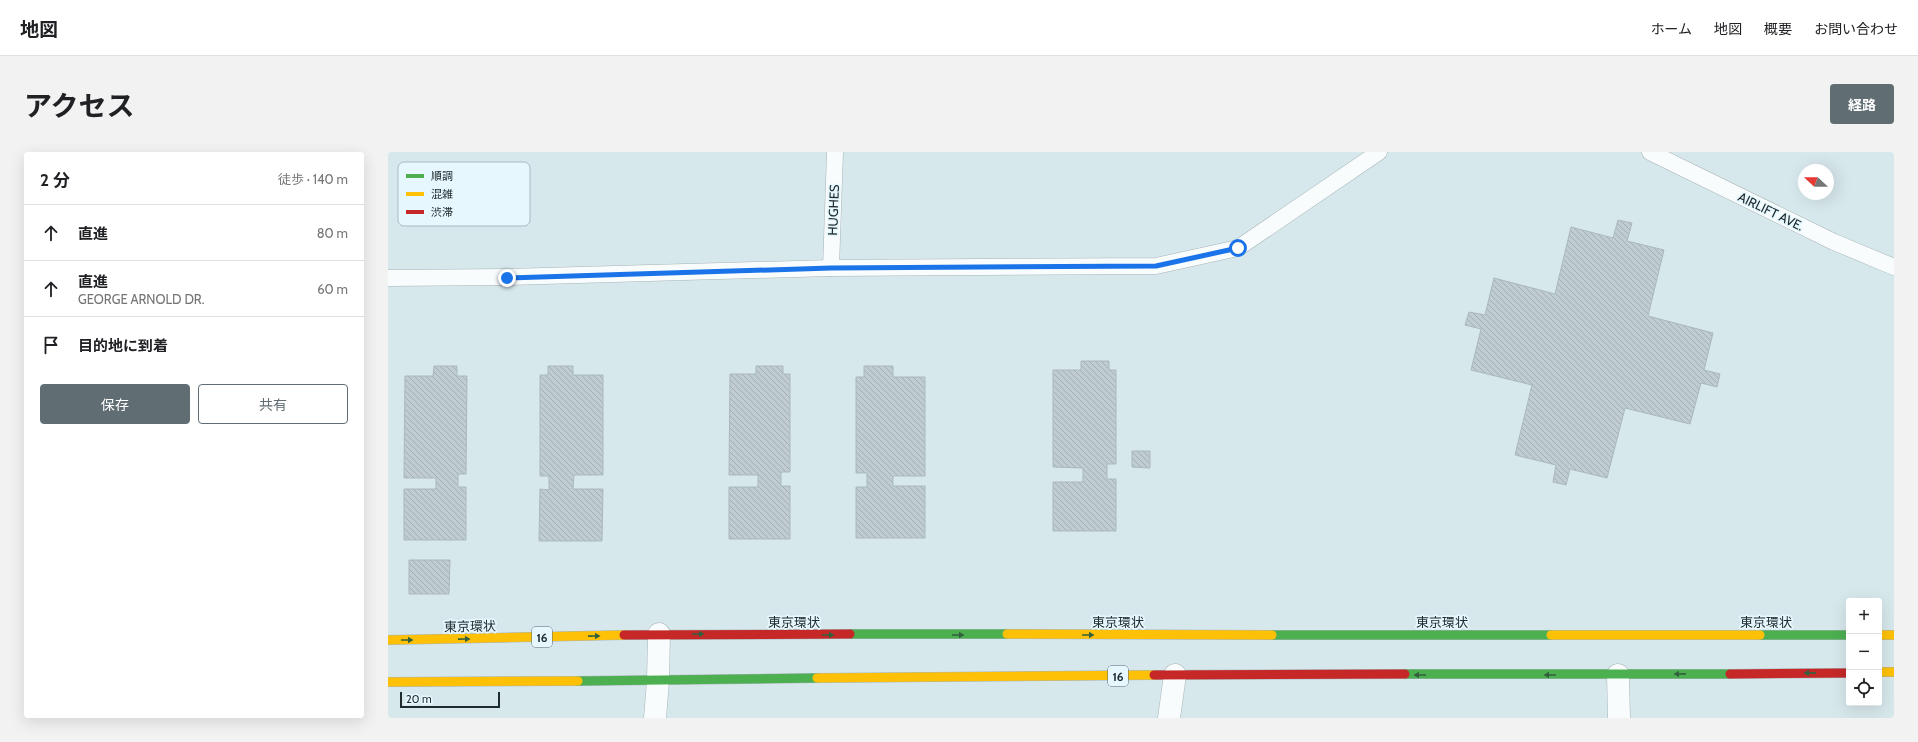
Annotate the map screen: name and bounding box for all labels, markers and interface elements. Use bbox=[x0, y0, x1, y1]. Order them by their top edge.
text: 地図 bbox=[20, 18, 58, 41]
text: ホーム bbox=[1650, 20, 1692, 38]
text: 地図 bbox=[1714, 20, 1742, 38]
text: 概要 bbox=[1764, 20, 1792, 38]
text: お問い合わせ bbox=[1814, 20, 1898, 38]
button: 経路 bbox=[1830, 84, 1894, 124]
text: アクセス bbox=[24, 89, 135, 123]
legend bbox=[398, 162, 530, 226]
north arrow bbox=[1798, 164, 1834, 200]
text: 順調 bbox=[431, 169, 453, 183]
text: 2 分 bbox=[40, 170, 70, 190]
text: 徒歩 · 140 m bbox=[278, 171, 348, 187]
street label: HUGHES bbox=[824, 184, 842, 236]
text: 混雑 bbox=[431, 187, 453, 201]
street label: AIRLIFT AVE. bbox=[1736, 188, 1807, 234]
text: 渋滞 bbox=[431, 205, 453, 219]
icon: ahead bbox=[40, 222, 62, 244]
text: 直進 bbox=[78, 225, 108, 243]
text: 80 m bbox=[317, 225, 348, 241]
route start bbox=[1229, 239, 1247, 257]
route end bbox=[498, 269, 516, 287]
text: 直進 bbox=[78, 273, 108, 291]
icon: ahead bbox=[40, 278, 62, 300]
text: 60 m bbox=[317, 281, 348, 297]
text: GEORGE ARNOLD DR. bbox=[78, 291, 204, 307]
icon: arrive bbox=[40, 334, 62, 356]
text: 目的地に到着 bbox=[78, 337, 168, 355]
button: 保存 bbox=[40, 384, 190, 424]
button: 共有 bbox=[198, 384, 348, 424]
map controls bbox=[1846, 598, 1882, 706]
button: + bbox=[1846, 598, 1882, 634]
street label: 東京環状 bbox=[768, 614, 820, 630]
street label: 東京環状 bbox=[1092, 614, 1144, 630]
street label: 東京環状 bbox=[1416, 614, 1468, 630]
street label: 東京環状 bbox=[1740, 614, 1792, 630]
street label: 東京環状 bbox=[444, 618, 496, 634]
road number: 16 bbox=[532, 627, 552, 647]
one-way arrow bbox=[692, 631, 704, 638]
one-way arrow bbox=[822, 632, 835, 638]
one-way arrow bbox=[952, 632, 965, 638]
one-way arrow bbox=[1082, 632, 1095, 638]
one-way arrow bbox=[588, 633, 601, 639]
button: − bbox=[1846, 634, 1882, 670]
one-way arrow bbox=[458, 636, 471, 642]
one-way arrow bbox=[401, 637, 414, 643]
road number: 16 bbox=[1108, 666, 1128, 686]
one-way arrow bbox=[1803, 670, 1816, 676]
button: locate bbox=[1846, 670, 1882, 706]
one-way arrow bbox=[1673, 671, 1686, 677]
one-way arrow bbox=[1413, 672, 1426, 678]
one-way arrow bbox=[1543, 672, 1556, 678]
scale bar bbox=[400, 690, 500, 709]
text: 20 m bbox=[406, 692, 432, 706]

